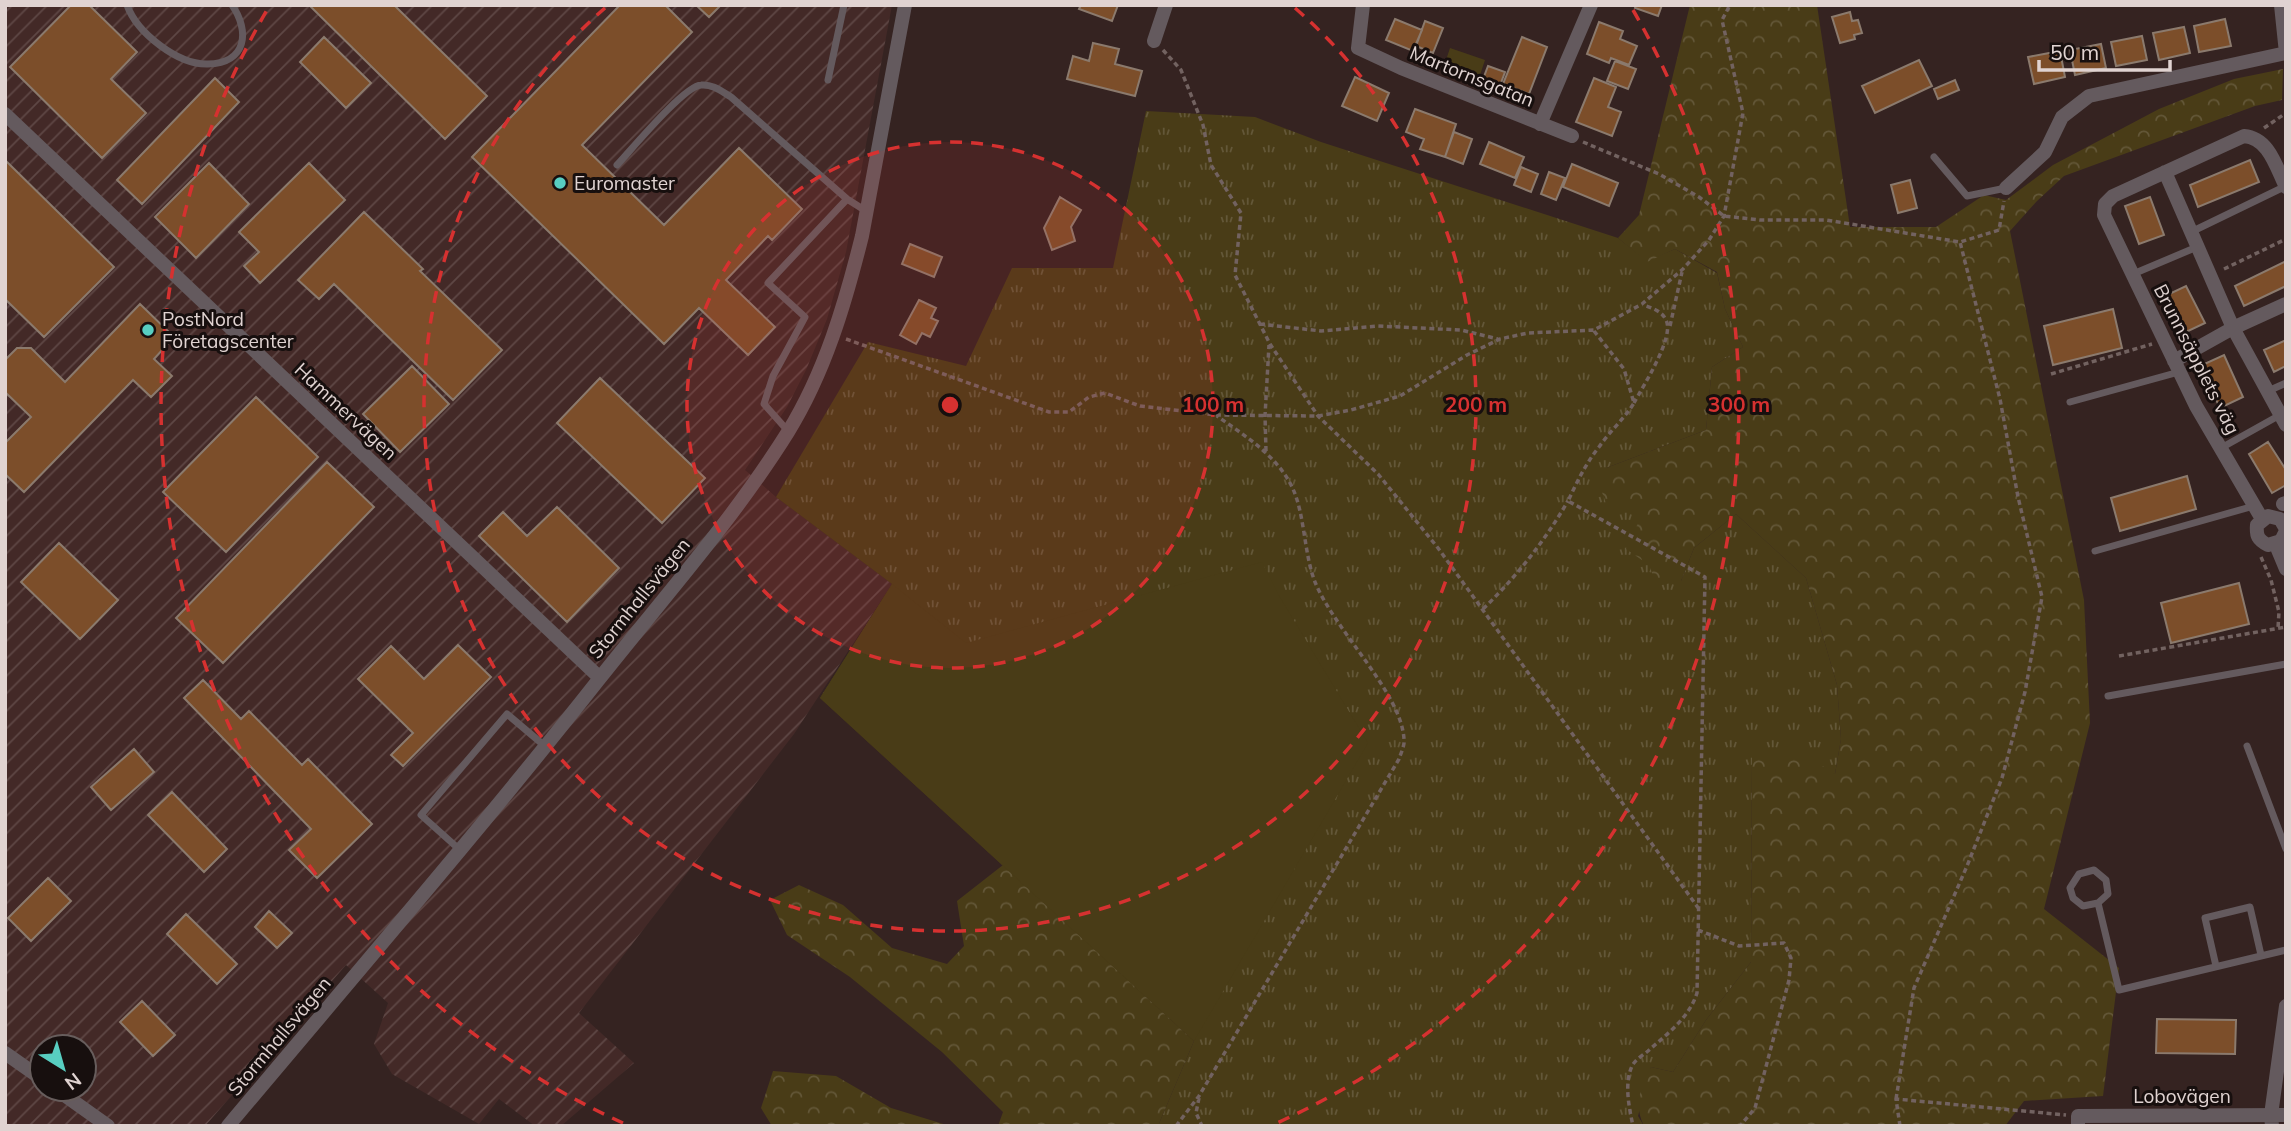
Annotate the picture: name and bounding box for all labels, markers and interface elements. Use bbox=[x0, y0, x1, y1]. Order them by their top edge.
scale bar bbox=[2039, 28, 2170, 72]
text: 50 m bbox=[2050, 39, 2099, 65]
street label: Martornsgatan bbox=[1406, 40, 1538, 112]
place label: Euromaster bbox=[574, 171, 675, 195]
marker: Euromaster bbox=[552, 175, 568, 191]
street label: Brunnsäpplets väg bbox=[2149, 280, 2245, 438]
place label: PostNord Företagscenter bbox=[162, 307, 294, 353]
marker: PostNord Företagscenter bbox=[140, 322, 156, 338]
street label: Hammervägen bbox=[290, 357, 402, 465]
text: 100 m bbox=[1182, 391, 1244, 417]
text: 200 m bbox=[1445, 391, 1507, 417]
text: 300 m bbox=[1708, 391, 1770, 417]
centre of rings bbox=[938, 393, 962, 417]
street label: Stormhallsvägen bbox=[583, 533, 695, 663]
street label: Stormhallsvägen bbox=[222, 972, 336, 1100]
north arrow bbox=[28, 1033, 98, 1103]
text: N bbox=[60, 1068, 86, 1095]
street label: Lobovägen bbox=[2133, 1084, 2231, 1108]

